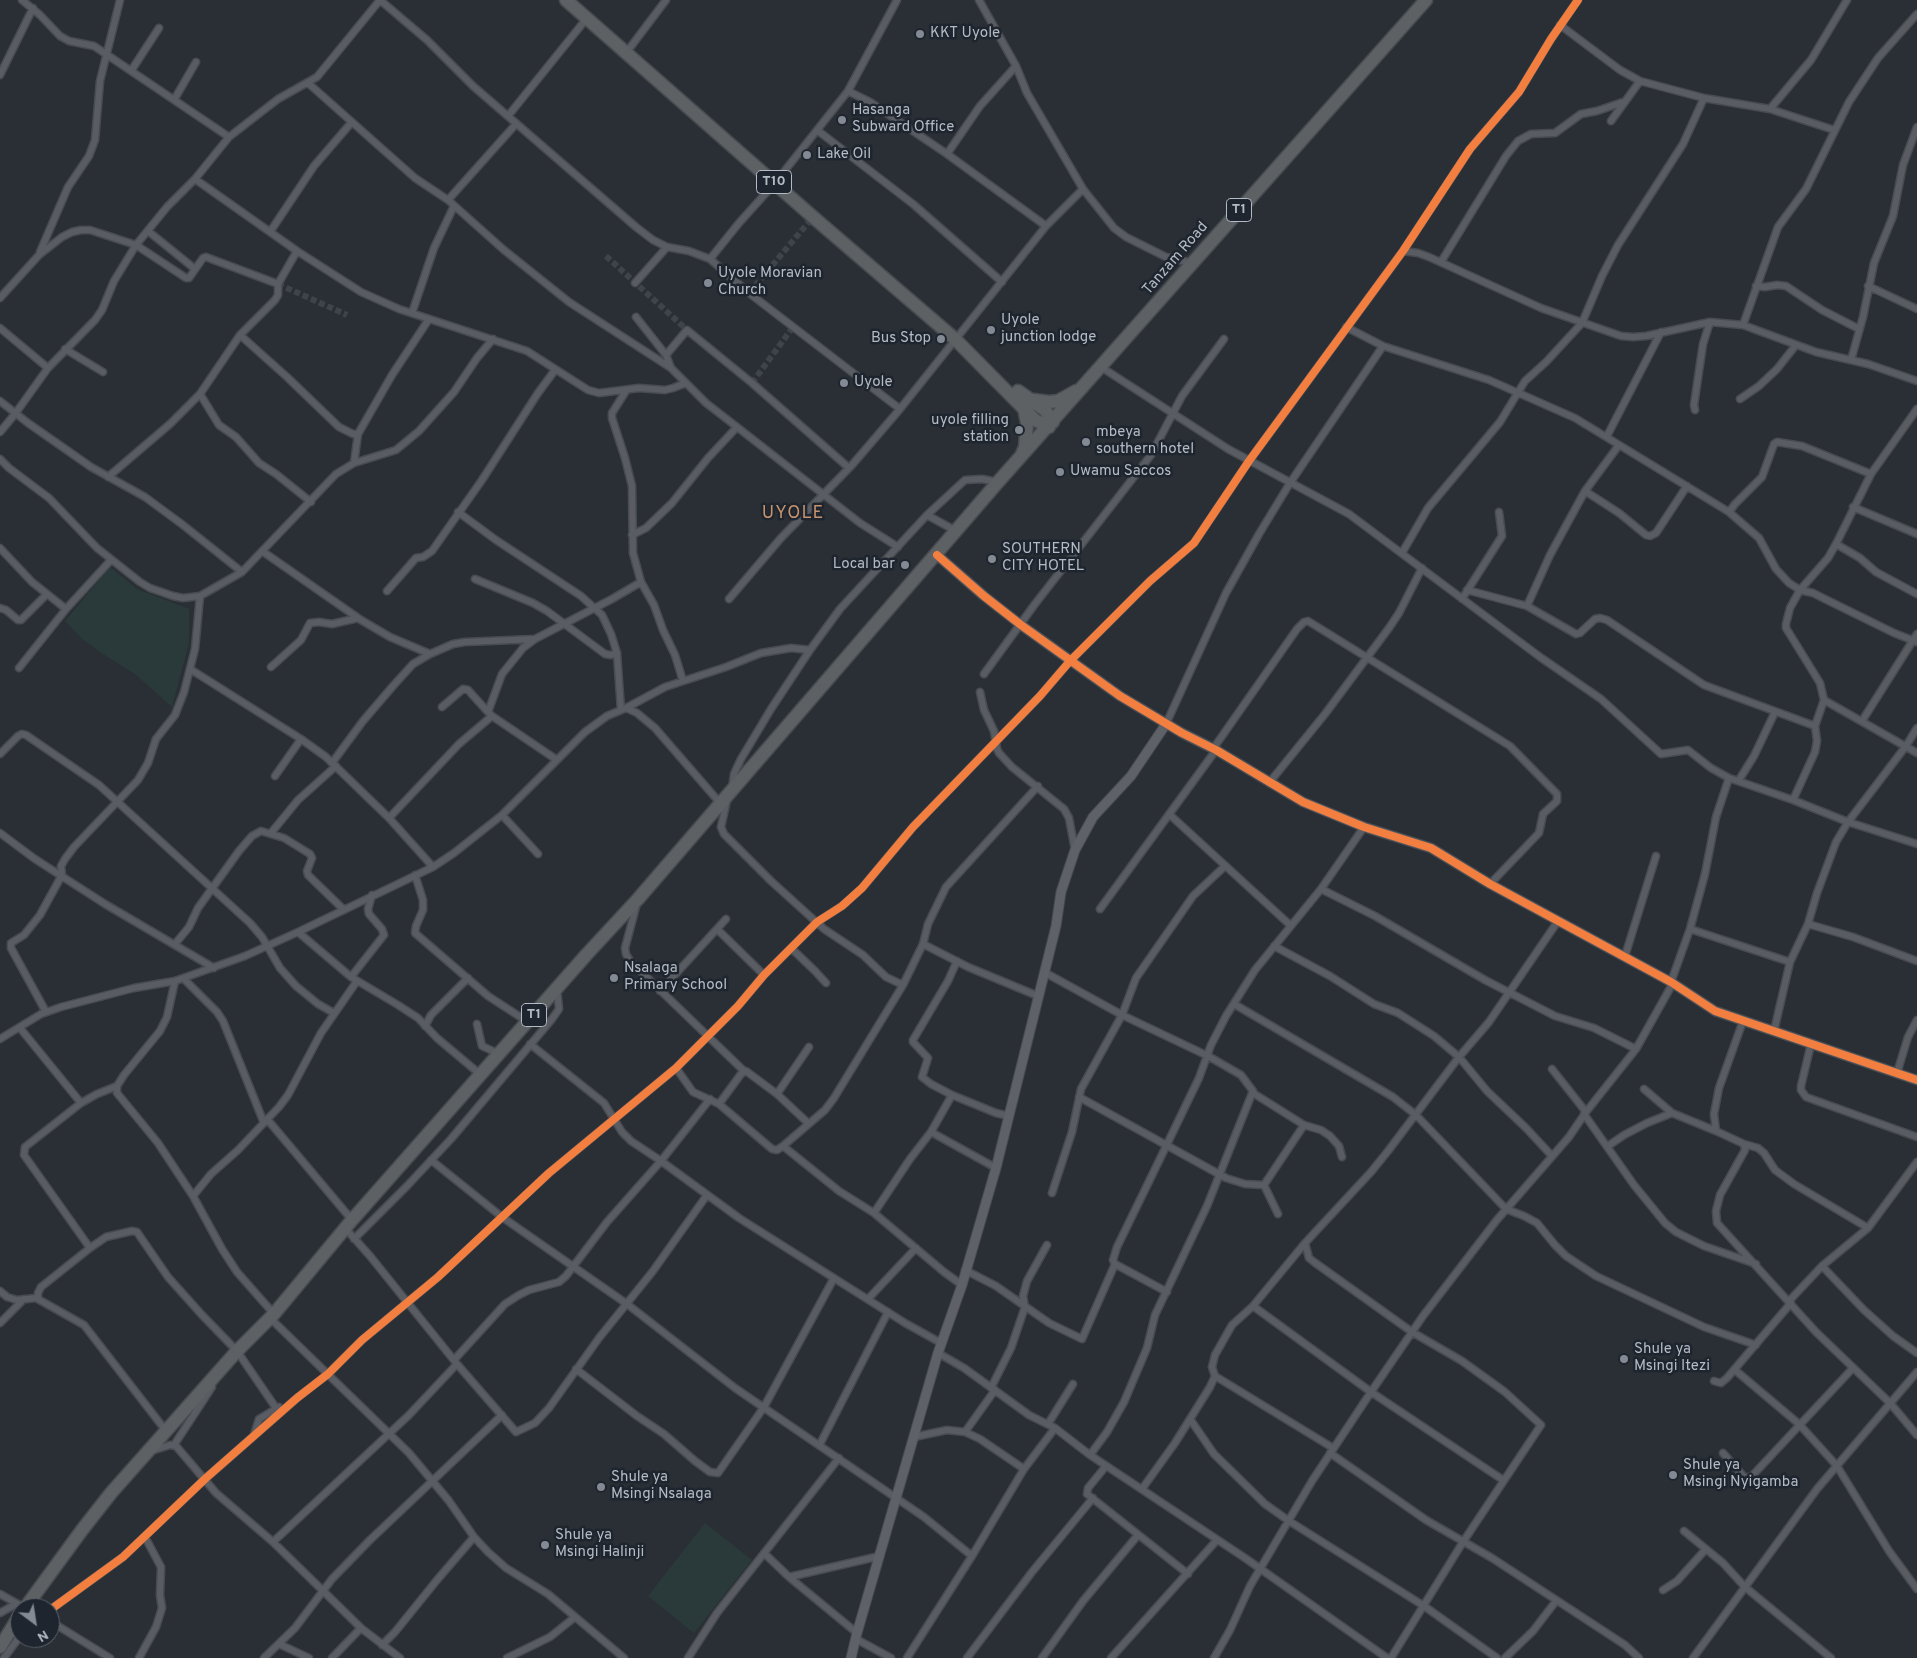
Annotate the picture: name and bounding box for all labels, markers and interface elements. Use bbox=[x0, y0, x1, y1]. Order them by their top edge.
place label: KKT Uyole bbox=[930, 25, 1000, 43]
marker: KKT Uyole bbox=[914, 28, 926, 40]
place label: Hasanga Subward Office bbox=[852, 102, 954, 137]
marker: Hasanga Subward Office bbox=[836, 114, 848, 126]
place label: Lake Oil bbox=[817, 146, 871, 164]
marker: Lake Oil bbox=[801, 149, 813, 161]
road number: T10 bbox=[756, 170, 792, 193]
road number: T1 bbox=[1226, 198, 1252, 222]
street label: Tanzam Road bbox=[1139, 219, 1213, 299]
place label: Uyole Moravian Church bbox=[718, 265, 822, 300]
marker: Uyole Moravian Church bbox=[702, 277, 714, 289]
place label: Uyole junction lodge bbox=[1001, 312, 1096, 347]
marker: Uyole junction lodge bbox=[985, 324, 997, 336]
place label: Bus Stop bbox=[871, 330, 931, 348]
marker: Bus Stop bbox=[935, 333, 947, 345]
place label: Uyole bbox=[854, 374, 893, 392]
marker: Uyole bbox=[838, 377, 850, 389]
place label: uyole filling station bbox=[931, 412, 1009, 447]
marker: uyole filling station bbox=[1013, 424, 1025, 436]
place label: mbeya southern hotel bbox=[1096, 424, 1194, 459]
marker: mbeya southern hotel bbox=[1080, 436, 1092, 448]
place label: Uwamu Saccos bbox=[1070, 463, 1171, 481]
marker: Uwamu Saccos bbox=[1054, 466, 1066, 478]
district label: UYOLE bbox=[761, 503, 825, 525]
place label: SOUTHERN CITY HOTEL bbox=[1002, 541, 1084, 576]
marker: SOUTHERN CITY HOTEL bbox=[986, 553, 998, 565]
place label: Local bar bbox=[833, 556, 895, 574]
marker: Local bar bbox=[899, 559, 911, 571]
place label: Nsalaga Primary School bbox=[624, 960, 727, 995]
marker: Nsalaga Primary School bbox=[608, 972, 620, 984]
road number: T1 bbox=[522, 1004, 546, 1026]
place label: Shule ya Msingi Itezi bbox=[1634, 1341, 1710, 1376]
marker: Shule ya Msingi Itezi bbox=[1618, 1353, 1630, 1365]
place label: Shule ya Msingi Nyigamba bbox=[1683, 1457, 1798, 1492]
place label: Shule ya Msingi Nsalaga bbox=[611, 1469, 712, 1504]
marker: Shule ya Msingi Nyigamba bbox=[1667, 1469, 1679, 1481]
marker: Shule ya Msingi Nsalaga bbox=[595, 1481, 607, 1493]
place label: Shule ya Msingi Halinji bbox=[555, 1527, 644, 1562]
marker: Shule ya Msingi Halinji bbox=[539, 1539, 551, 1551]
north arrow bbox=[10, 1598, 60, 1648]
text: N bbox=[34, 1626, 51, 1645]

